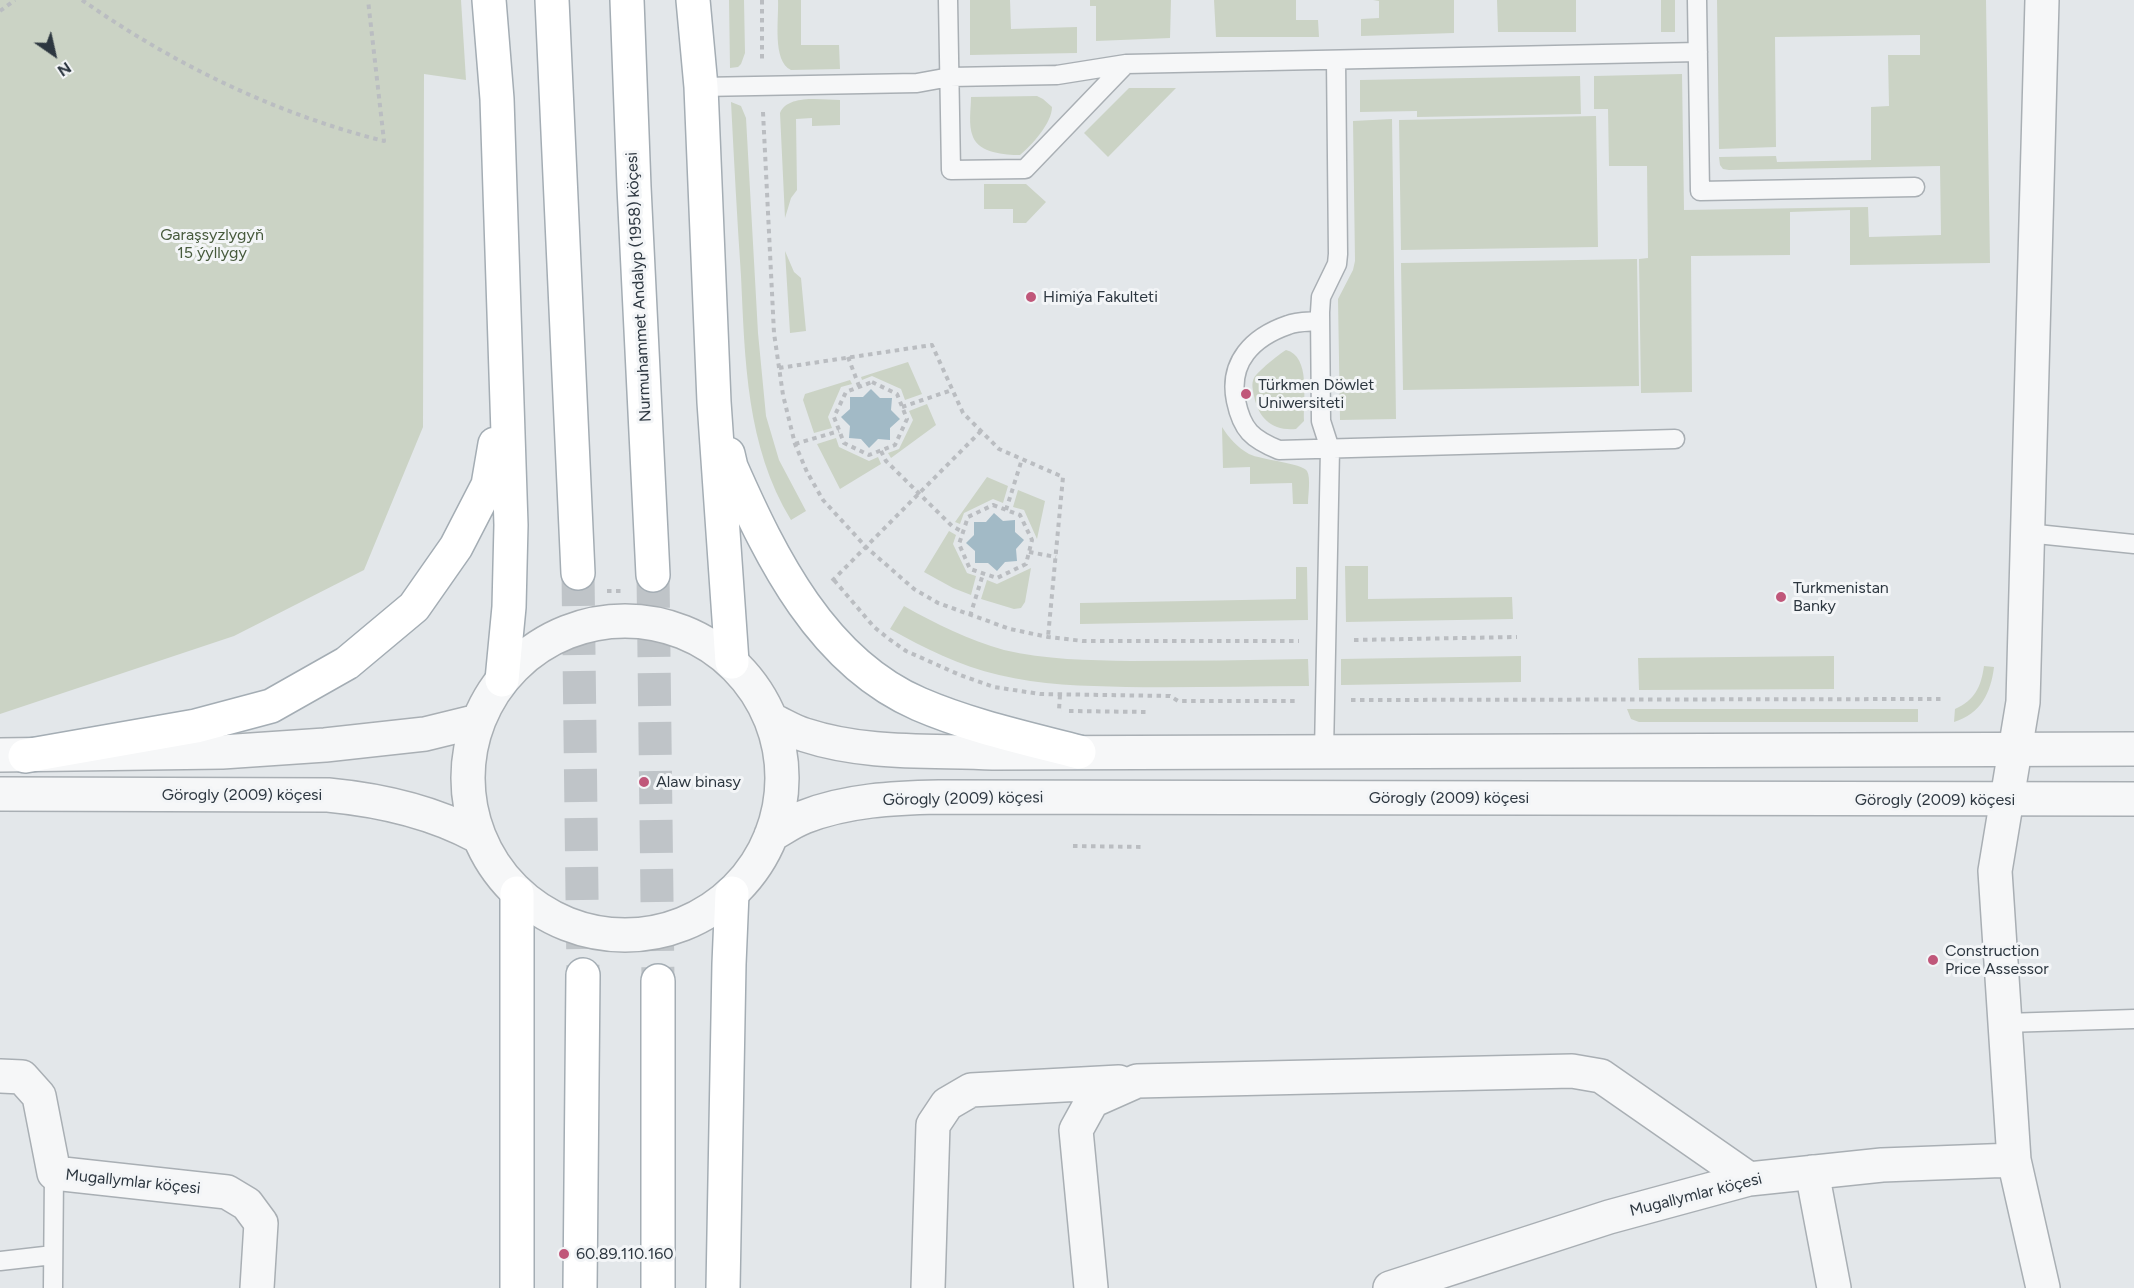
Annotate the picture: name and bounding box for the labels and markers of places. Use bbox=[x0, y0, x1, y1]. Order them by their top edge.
place label: Himiýa Fakulteti bbox=[1043, 287, 1158, 307]
marker: Himiýa Fakulteti bbox=[1024, 290, 1038, 304]
place label: Türkmen Döwlet Uniwersiteti bbox=[1258, 375, 1374, 413]
marker: Türkmen Döwlet Uniwersiteti bbox=[1239, 387, 1253, 401]
place label: Turkmenistan Banky bbox=[1793, 578, 1889, 616]
marker: Turkmenistan Banky bbox=[1774, 590, 1788, 604]
place label: Alaw binasy bbox=[656, 772, 741, 792]
marker: Alaw binasy bbox=[637, 775, 651, 789]
place label: Construction Price Assessor bbox=[1945, 941, 2049, 979]
marker: Construction Price Assessor bbox=[1926, 953, 1940, 967]
place label: 60.89.110.160 bbox=[576, 1244, 674, 1264]
marker: 60.89.110.160 bbox=[557, 1247, 571, 1261]

